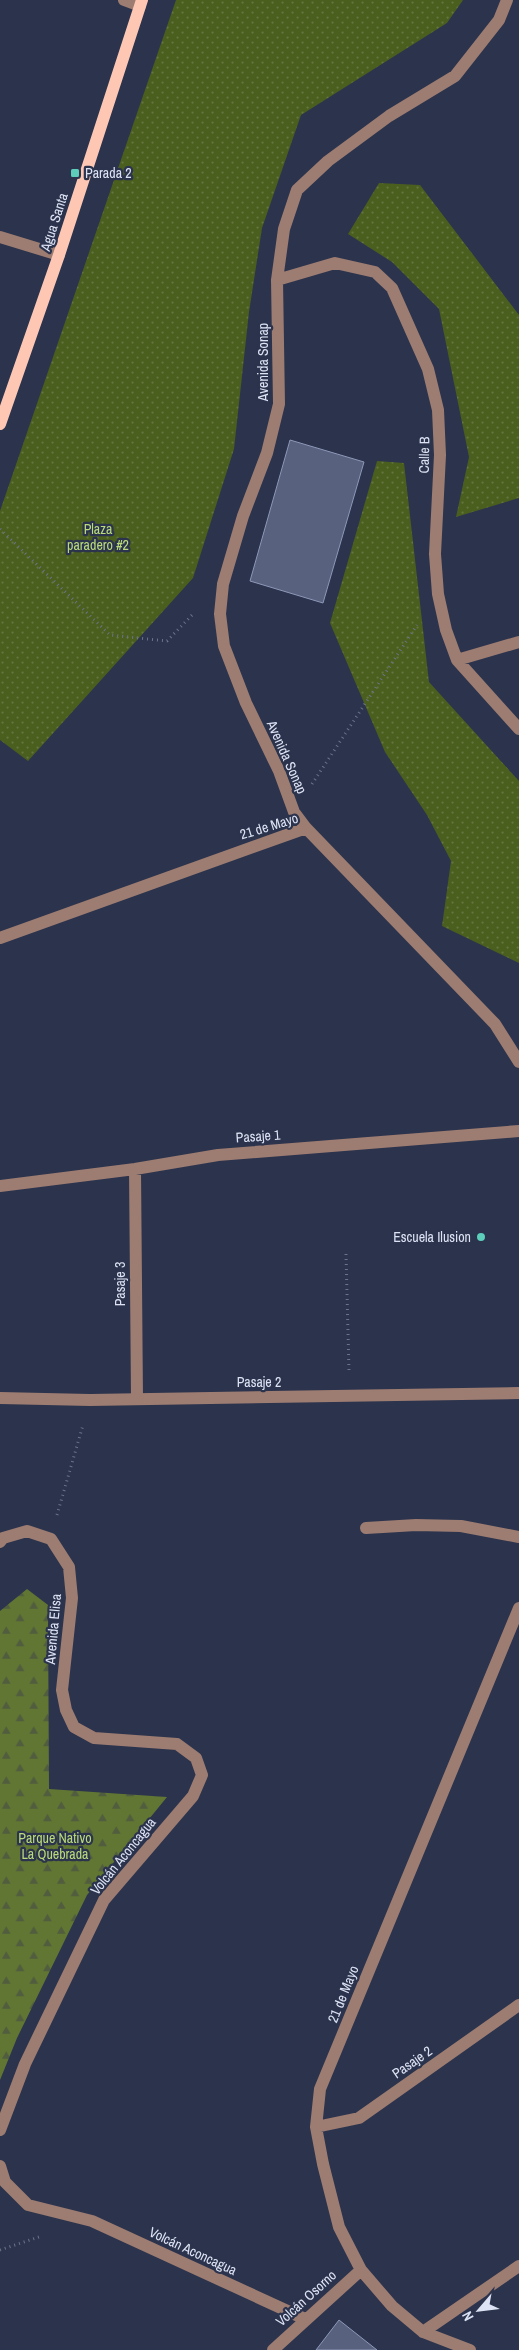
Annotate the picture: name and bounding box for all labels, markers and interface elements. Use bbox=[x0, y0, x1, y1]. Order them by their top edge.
place label: Parada 2 bbox=[85, 164, 132, 182]
marker: Parada 2 bbox=[69, 167, 81, 179]
street label: Agua Santa bbox=[36, 190, 72, 254]
street label: Avenida Sonap bbox=[254, 323, 272, 402]
street label: Calle B bbox=[415, 436, 433, 474]
park label: Plaza paradero #2 bbox=[67, 520, 129, 554]
street label: Avenida Sonap bbox=[262, 717, 311, 796]
street label: 21 de Mayo bbox=[238, 809, 300, 843]
street label: Pasaje 1 bbox=[235, 1125, 282, 1147]
place label: Escuela Ilusion bbox=[393, 1228, 471, 1246]
marker: Escuela Ilusion bbox=[475, 1231, 487, 1243]
street label: Pasaje 3 bbox=[111, 1262, 129, 1306]
street label: Pasaje 2 bbox=[237, 1373, 281, 1391]
street label: Avenida Elisa bbox=[41, 1592, 65, 1666]
street label: Volcán Aconcagua bbox=[86, 1813, 160, 1898]
park label: Parque Nativo La Quebrada bbox=[18, 1829, 92, 1863]
street label: 21 de Mayo bbox=[323, 1963, 363, 2025]
street label: Pasaje 2 bbox=[389, 2042, 435, 2082]
street label: Volcán Aconcagua bbox=[146, 2223, 240, 2279]
street label: Volcán Osorno bbox=[272, 2266, 340, 2330]
north arrow bbox=[454, 2285, 504, 2335]
text: N bbox=[458, 2308, 477, 2324]

